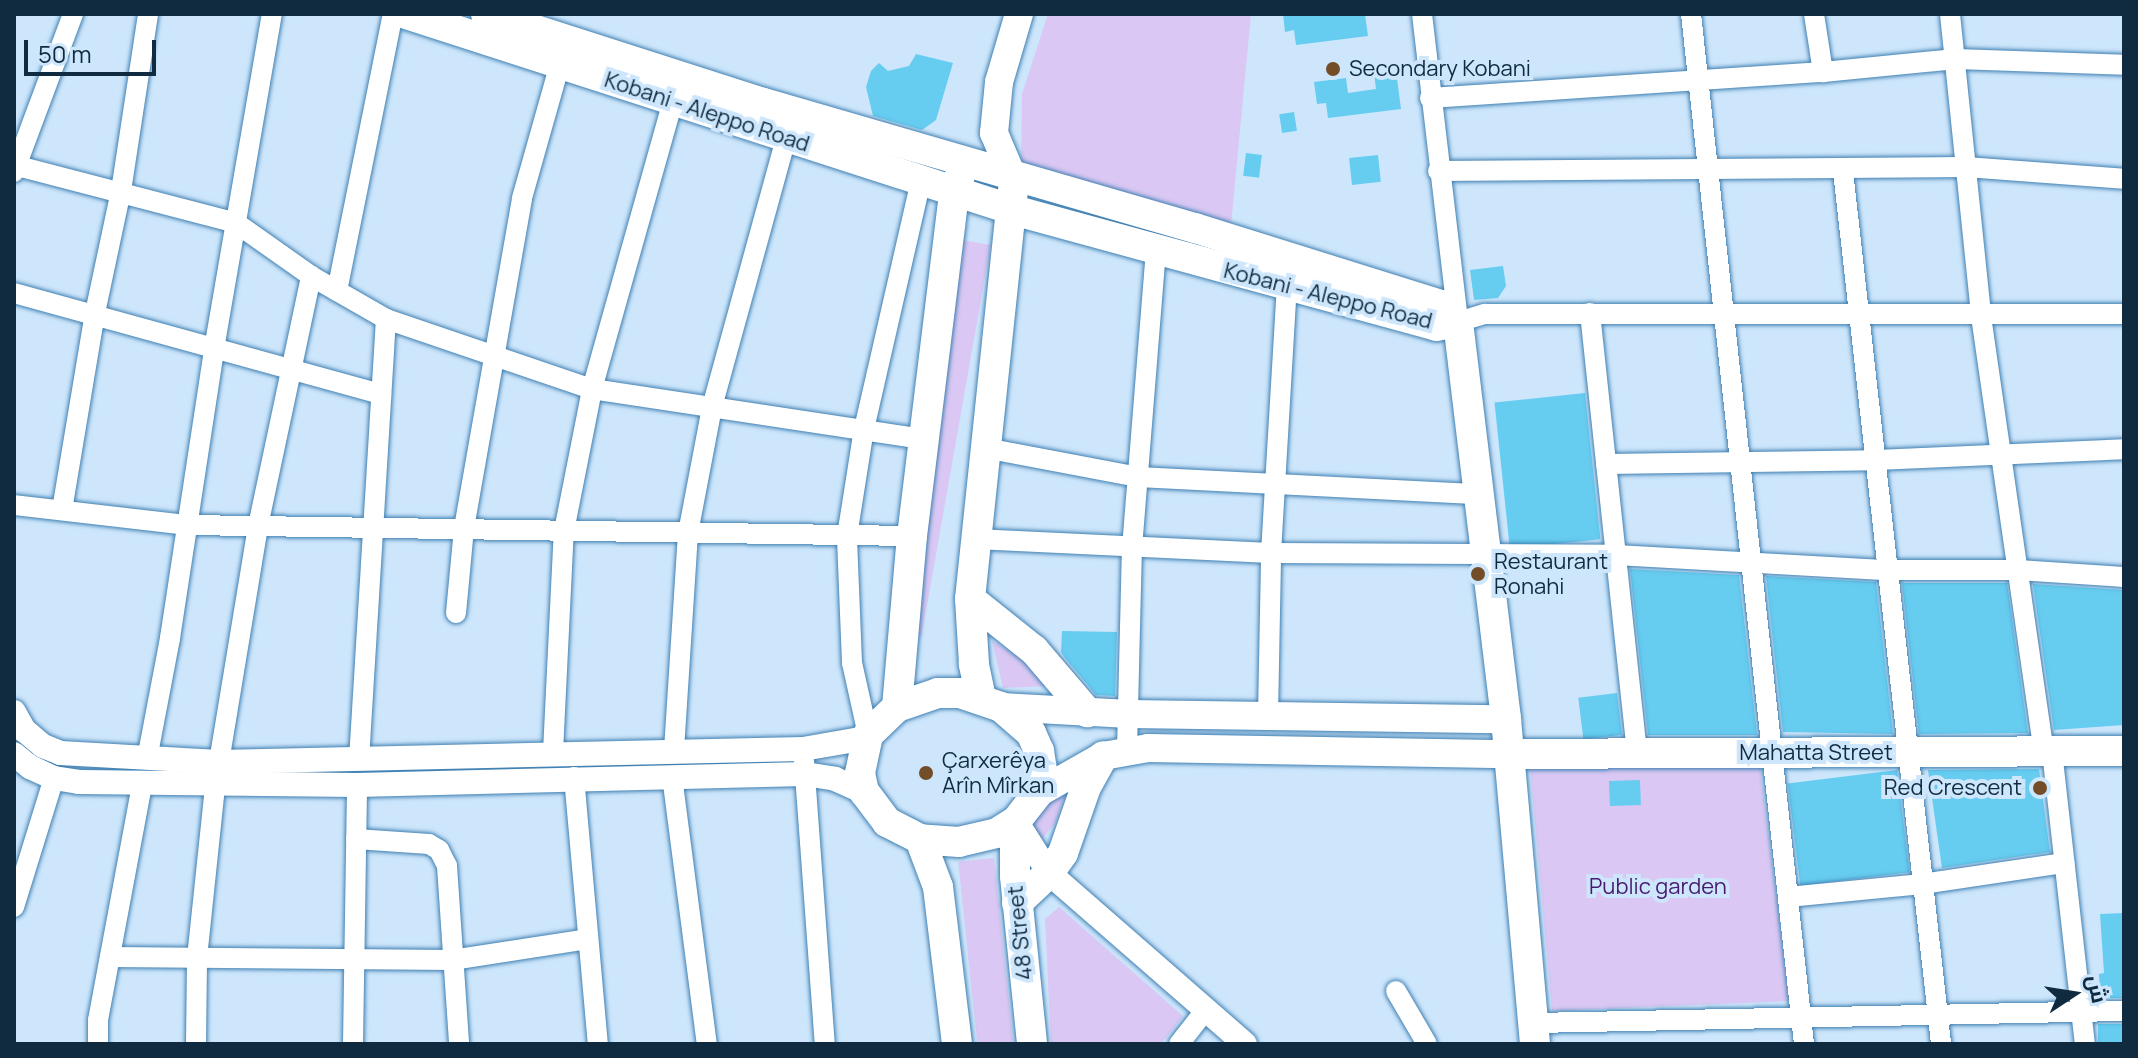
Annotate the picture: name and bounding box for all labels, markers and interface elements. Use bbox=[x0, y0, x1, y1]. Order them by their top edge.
scale bar bbox=[28, 24, 160, 74]
text: 50 m bbox=[38, 37, 92, 70]
place label: Secondary Kobani bbox=[1349, 56, 1531, 82]
marker: Secondary Kobani bbox=[1324, 60, 1342, 78]
street label: Kobani - Aleppo Road bbox=[601, 66, 813, 158]
street label: Kobani - Aleppo Road bbox=[1221, 257, 1435, 335]
place label: Restaurant Ronahi bbox=[1494, 548, 1608, 600]
marker: Restaurant Ronahi bbox=[1469, 565, 1487, 583]
street label: Mahatta Street bbox=[1739, 740, 1893, 766]
place label: Çarxerêya Arîn Mîrkan bbox=[942, 747, 1054, 798]
marker: Çarxerêya Arîn Mîrkan bbox=[917, 764, 935, 782]
place label: Red Crescent bbox=[1884, 775, 2022, 801]
marker: Red Crescent bbox=[2029, 777, 2051, 799]
park label: Public garden bbox=[1589, 874, 1727, 900]
street label: 48 Street bbox=[1002, 885, 1038, 981]
north arrow bbox=[2034, 954, 2114, 1034]
text: ش bbox=[2080, 972, 2115, 1006]

